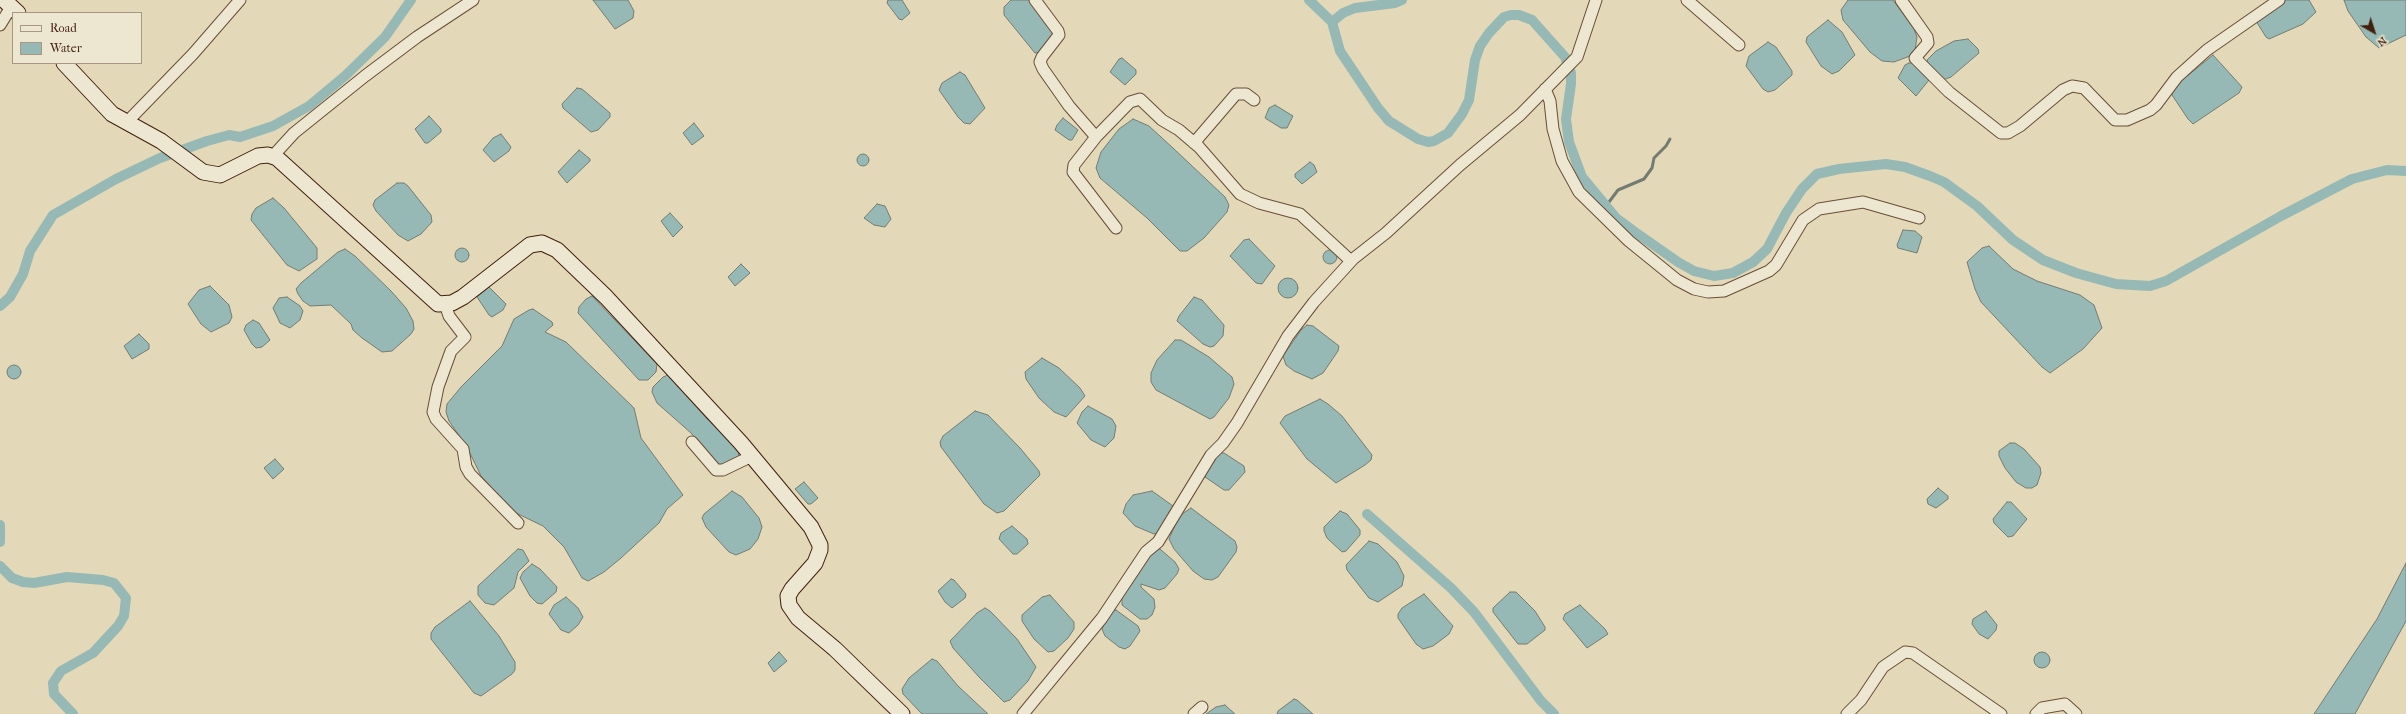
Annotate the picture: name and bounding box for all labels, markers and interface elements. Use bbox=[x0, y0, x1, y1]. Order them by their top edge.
legend bbox=[12, 12, 142, 64]
north arrow bbox=[2354, 12, 2394, 52]
text: Road bbox=[50, 21, 77, 35]
text: N bbox=[2375, 34, 2389, 49]
text: Water bbox=[50, 41, 82, 55]

